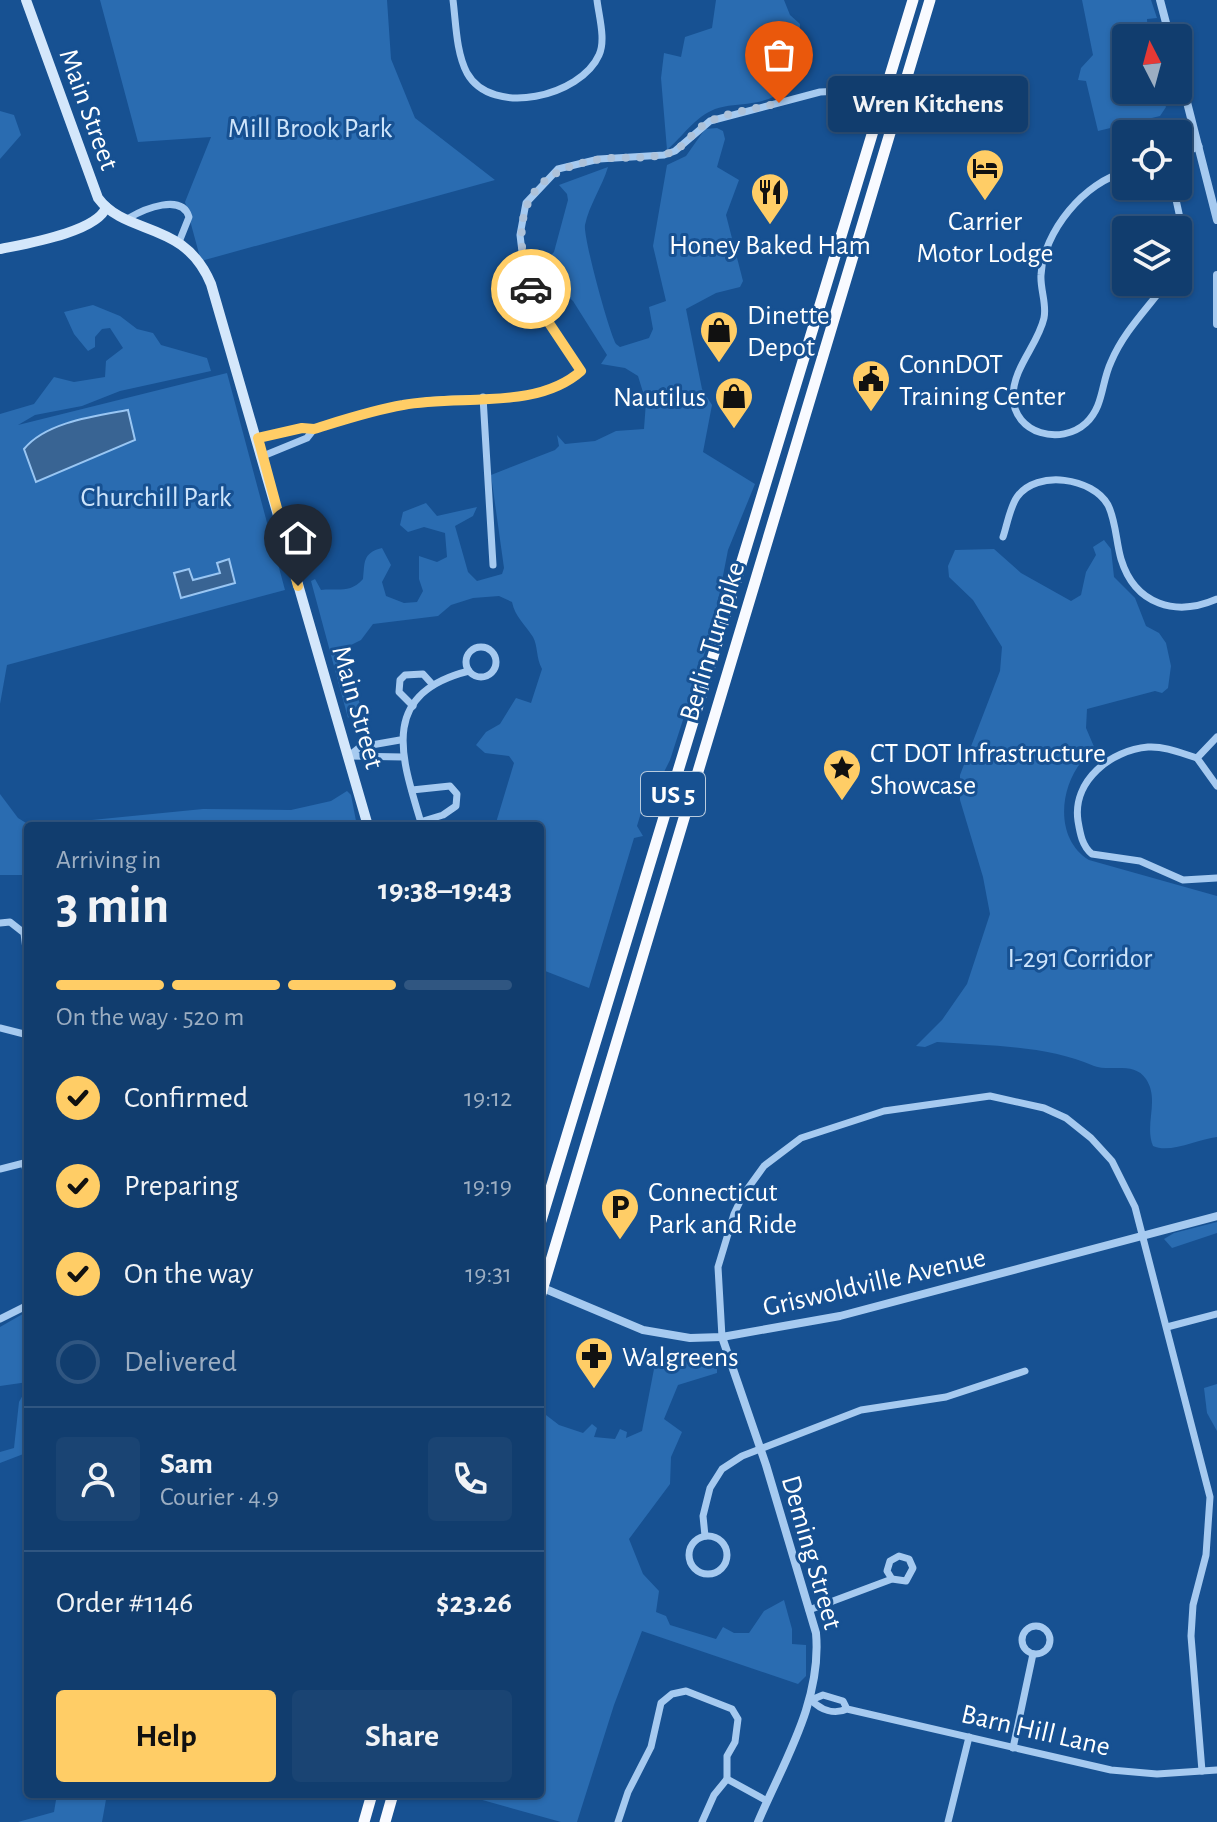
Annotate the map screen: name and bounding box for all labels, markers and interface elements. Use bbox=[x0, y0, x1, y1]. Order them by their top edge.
pin bbox=[745, 21, 813, 103]
north arrow bbox=[1112, 24, 1192, 104]
map controls bbox=[1112, 24, 1192, 296]
icon: bag bbox=[757, 33, 801, 77]
street label: Main Street bbox=[53, 45, 123, 174]
callout: Wren Kitchens bbox=[827, 75, 1027, 131]
text: Wren Kitchens bbox=[852, 91, 1004, 117]
park label: Mill Brook Park bbox=[228, 115, 392, 143]
button: locate bbox=[1112, 120, 1192, 200]
hotel icon: Carrier Motor Lodge bbox=[964, 147, 1006, 202]
restaurant icon: Honey Baked Ham bbox=[749, 171, 791, 226]
place label: Carrier Motor Lodge bbox=[916, 208, 1054, 268]
button: layers bbox=[1112, 216, 1192, 296]
place label: Honey Baked Ham bbox=[669, 232, 871, 260]
courier bbox=[491, 249, 571, 329]
icon: car bbox=[509, 267, 553, 311]
place label: Dinette Depot bbox=[747, 302, 830, 362]
shop icon: Dinette Depot bbox=[698, 309, 740, 364]
place label: ConnDOT Training Center bbox=[899, 351, 1065, 411]
public building icon: ConnDOT Training Center bbox=[850, 358, 892, 413]
shop icon: Nautilus bbox=[713, 375, 755, 430]
place label: Nautilus bbox=[613, 384, 706, 412]
park label: Churchill Park bbox=[80, 484, 232, 512]
pin bbox=[264, 504, 332, 586]
icon: home bbox=[276, 516, 320, 560]
street label: Berlin Turnpike bbox=[675, 559, 750, 725]
street label: Main Street bbox=[326, 643, 388, 772]
place label: CT DOT Infrastructure Showcase bbox=[870, 740, 1106, 800]
place icon: CT DOT Infrastructure Showcase bbox=[821, 747, 863, 802]
road number: US 5 bbox=[641, 772, 705, 816]
text: Arriving in bbox=[56, 847, 161, 873]
text: 19:38–19:43 bbox=[378, 875, 512, 905]
text: 3 min bbox=[56, 880, 169, 932]
park label: I-291 Corridor bbox=[1008, 945, 1152, 973]
text: On the way · 520 m bbox=[56, 1004, 244, 1030]
icon: check bbox=[56, 1076, 100, 1120]
text: Confirmed bbox=[124, 1083, 248, 1113]
text: 19:12 bbox=[464, 1085, 512, 1111]
icon: check bbox=[56, 1164, 100, 1208]
text: Preparing bbox=[124, 1171, 239, 1201]
text: 19:19 bbox=[464, 1173, 512, 1199]
place label: Connecticut Park and Ride bbox=[648, 1179, 797, 1239]
parking icon: Connecticut Park and Ride bbox=[599, 1186, 641, 1241]
street label: Griswoldville Avenue bbox=[760, 1244, 989, 1322]
icon: check bbox=[56, 1252, 100, 1296]
text: On the way bbox=[124, 1259, 253, 1289]
text: 19:31 bbox=[465, 1261, 512, 1287]
pharmacy icon: Walgreens bbox=[573, 1335, 615, 1390]
place label: Walgreens bbox=[622, 1344, 739, 1372]
text: Delivered bbox=[124, 1347, 237, 1377]
button: person bbox=[56, 1437, 140, 1521]
button: phone bbox=[428, 1437, 512, 1521]
text: Sam bbox=[160, 1449, 213, 1479]
street label: Deming Street bbox=[776, 1472, 846, 1633]
text: Courier · 4.9 bbox=[160, 1484, 279, 1510]
text: Order #1146 bbox=[56, 1588, 193, 1618]
text: $23.26 bbox=[436, 1588, 512, 1618]
button: Help bbox=[56, 1690, 276, 1782]
button: Share bbox=[292, 1690, 512, 1782]
street label: Barn Hill Lane bbox=[958, 1700, 1113, 1762]

